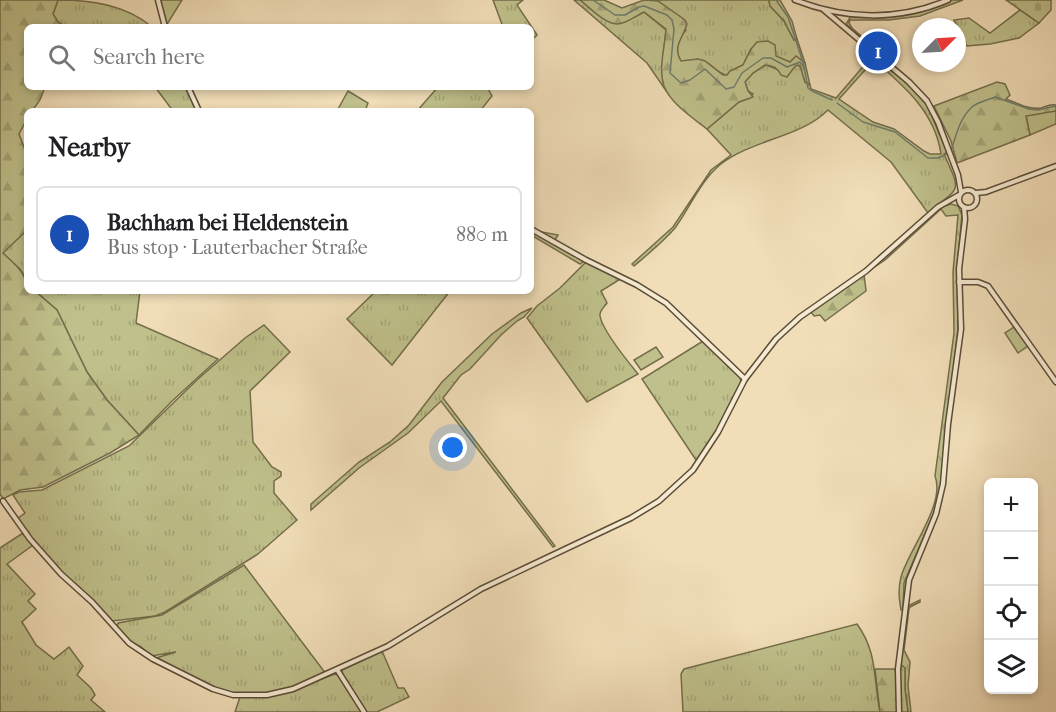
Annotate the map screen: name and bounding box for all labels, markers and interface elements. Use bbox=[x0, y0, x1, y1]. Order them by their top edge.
north arrow bbox=[912, 18, 966, 72]
search box bbox=[24, 24, 534, 90]
pin: 1 bbox=[858, 28, 898, 74]
icon: search bbox=[45, 41, 78, 74]
text: Search here bbox=[93, 44, 205, 70]
text: Nearby bbox=[48, 132, 130, 163]
text: Bachham bei Heldenstein bbox=[107, 210, 348, 236]
text: 1 bbox=[66, 223, 73, 246]
text: 880 m bbox=[456, 223, 508, 246]
text: Bus stop · Lauterbacher Straße bbox=[107, 236, 368, 259]
your location bbox=[438, 433, 467, 462]
map controls bbox=[984, 478, 1038, 694]
button: + bbox=[984, 478, 1038, 532]
button: − bbox=[984, 532, 1038, 586]
button: locate bbox=[984, 586, 1038, 640]
button: layers bbox=[984, 640, 1038, 694]

